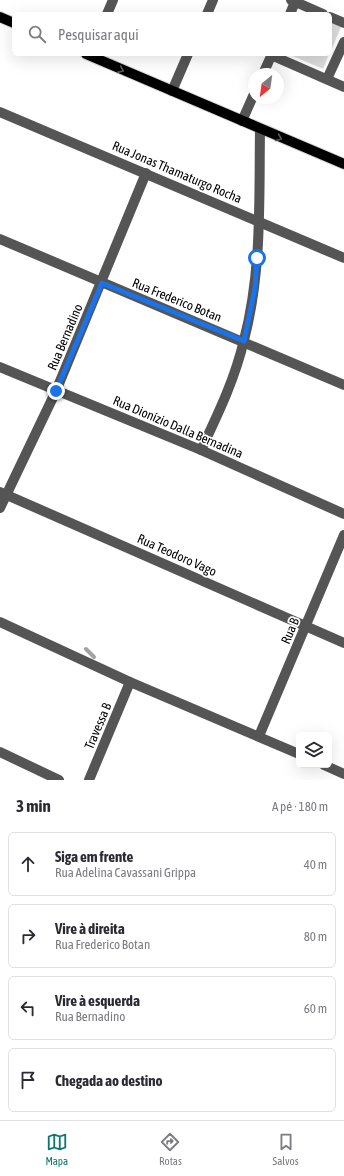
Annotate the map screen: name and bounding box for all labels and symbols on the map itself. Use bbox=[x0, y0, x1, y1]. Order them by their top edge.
one-way arrow bbox=[118, 65, 125, 73]
north arrow bbox=[248, 68, 284, 104]
one-way arrow bbox=[276, 133, 283, 141]
street label: Rua Jonas Thamaturgo Rocha bbox=[110, 138, 244, 206]
route start bbox=[248, 249, 266, 267]
street label: Rua Frederico Botan bbox=[130, 275, 224, 325]
street label: Rua Bernadino bbox=[44, 302, 86, 372]
route end bbox=[47, 382, 65, 400]
street label: Rua Dionízio Dalla Bernadina bbox=[111, 393, 245, 461]
street label: Rua Teodoro Vago bbox=[135, 531, 219, 579]
street label: Rua B bbox=[278, 615, 302, 646]
street label: Travessa B bbox=[82, 700, 115, 751]

